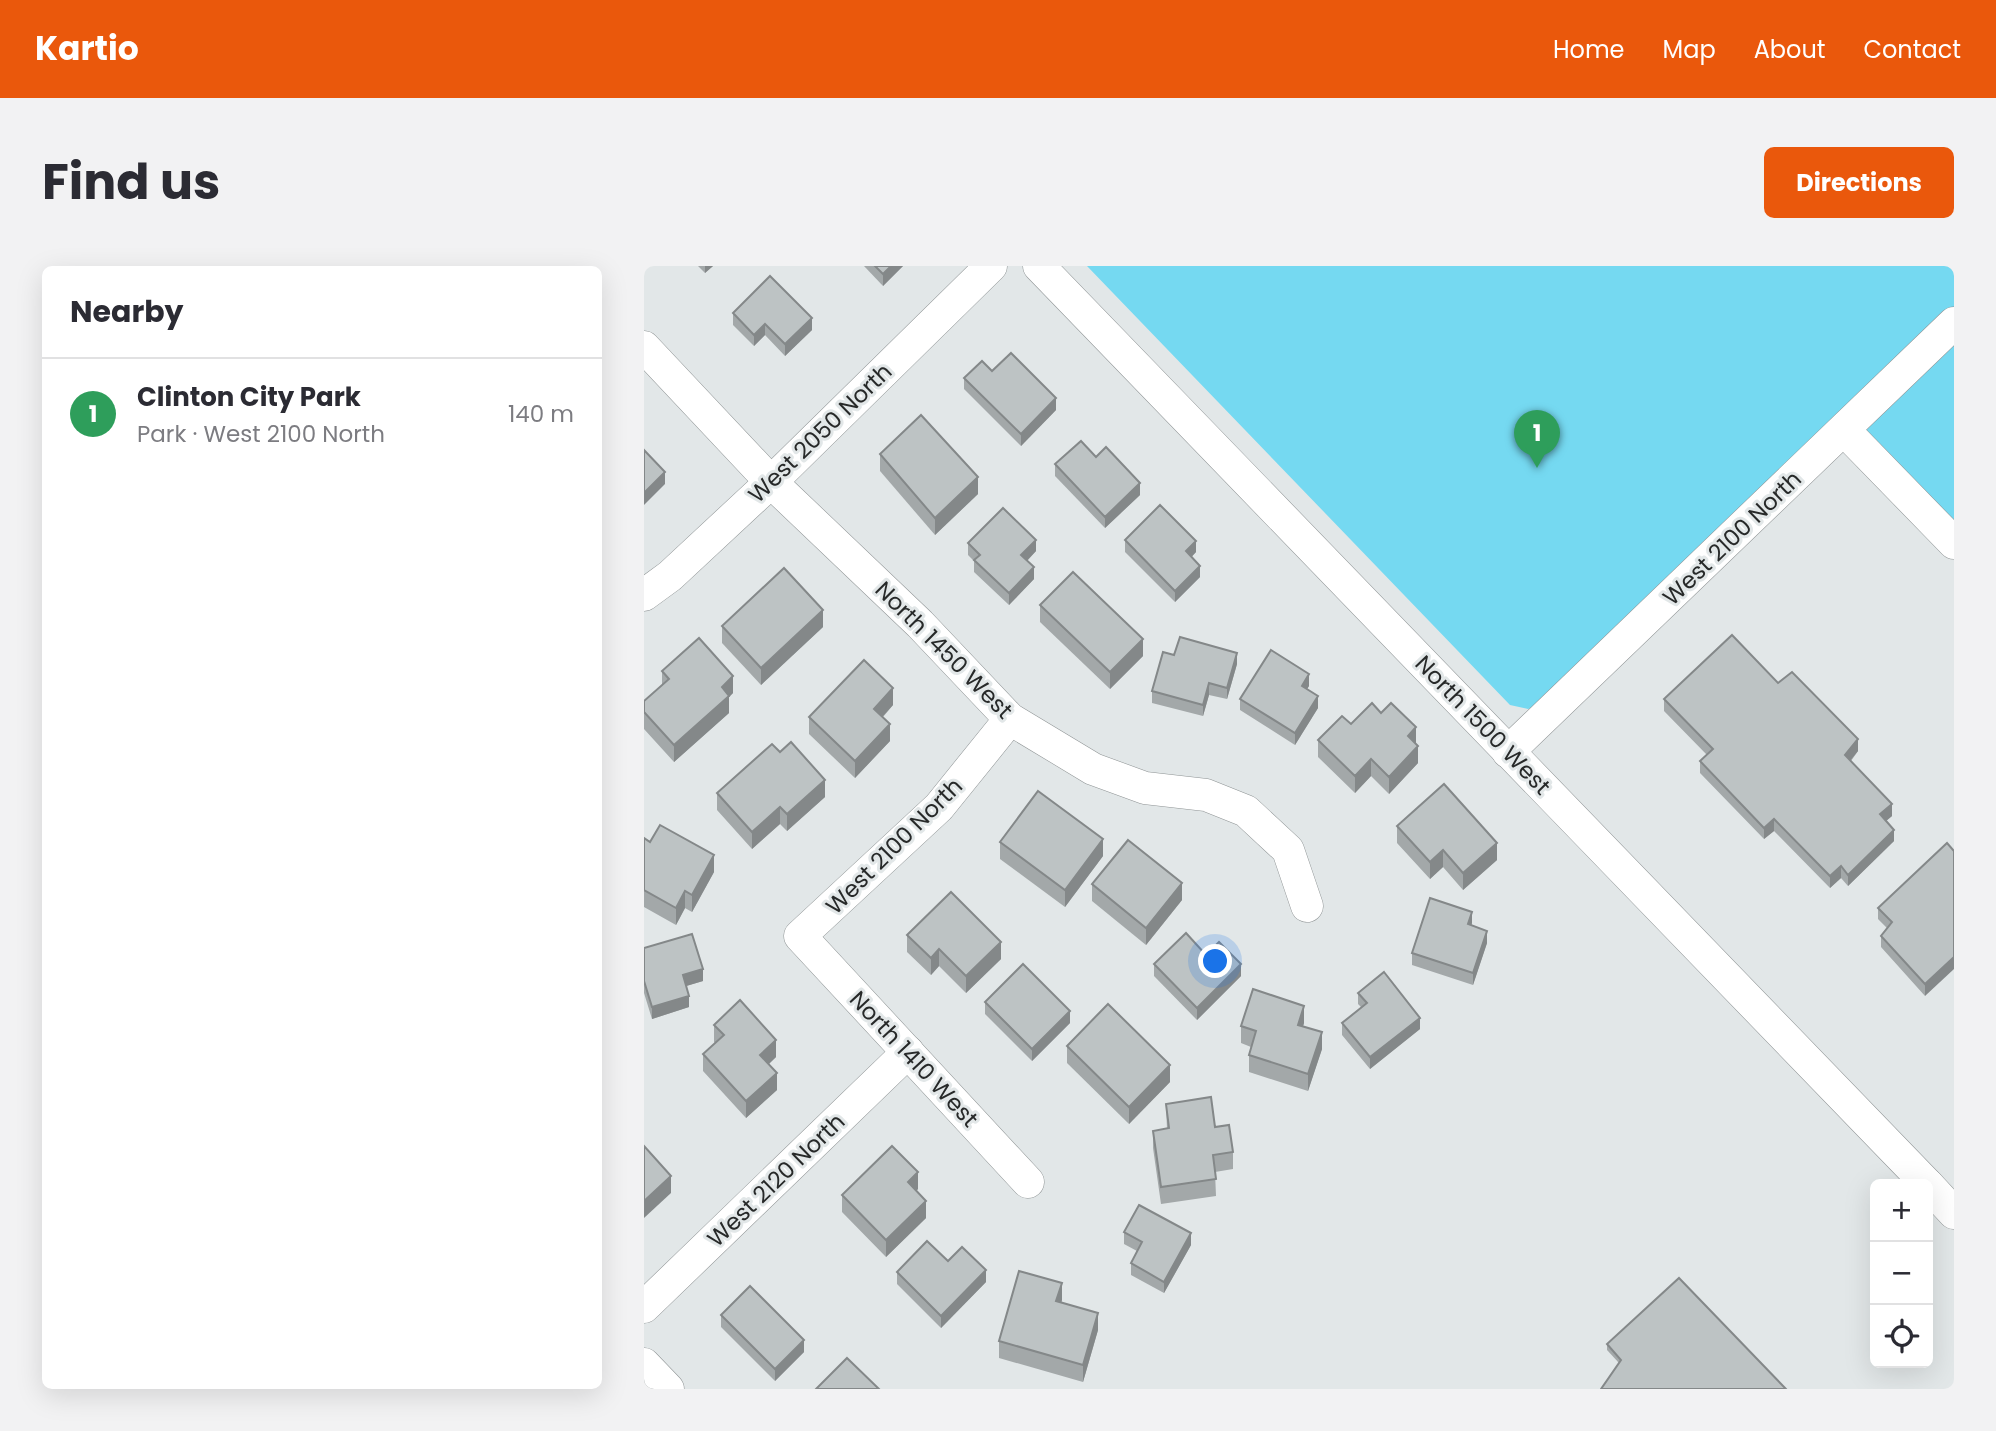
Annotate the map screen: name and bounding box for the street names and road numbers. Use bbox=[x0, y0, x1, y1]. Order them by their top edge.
street label: West 2050 North bbox=[741, 356, 899, 510]
street label: West 2100 North bbox=[1656, 463, 1808, 613]
street label: North 1450 West bbox=[868, 574, 1020, 726]
street label: North 1500 West bbox=[1408, 648, 1558, 802]
street label: West 2100 North bbox=[819, 771, 969, 921]
street label: North 1410 West bbox=[842, 984, 986, 1134]
street label: West 2120 North bbox=[700, 1106, 852, 1254]

